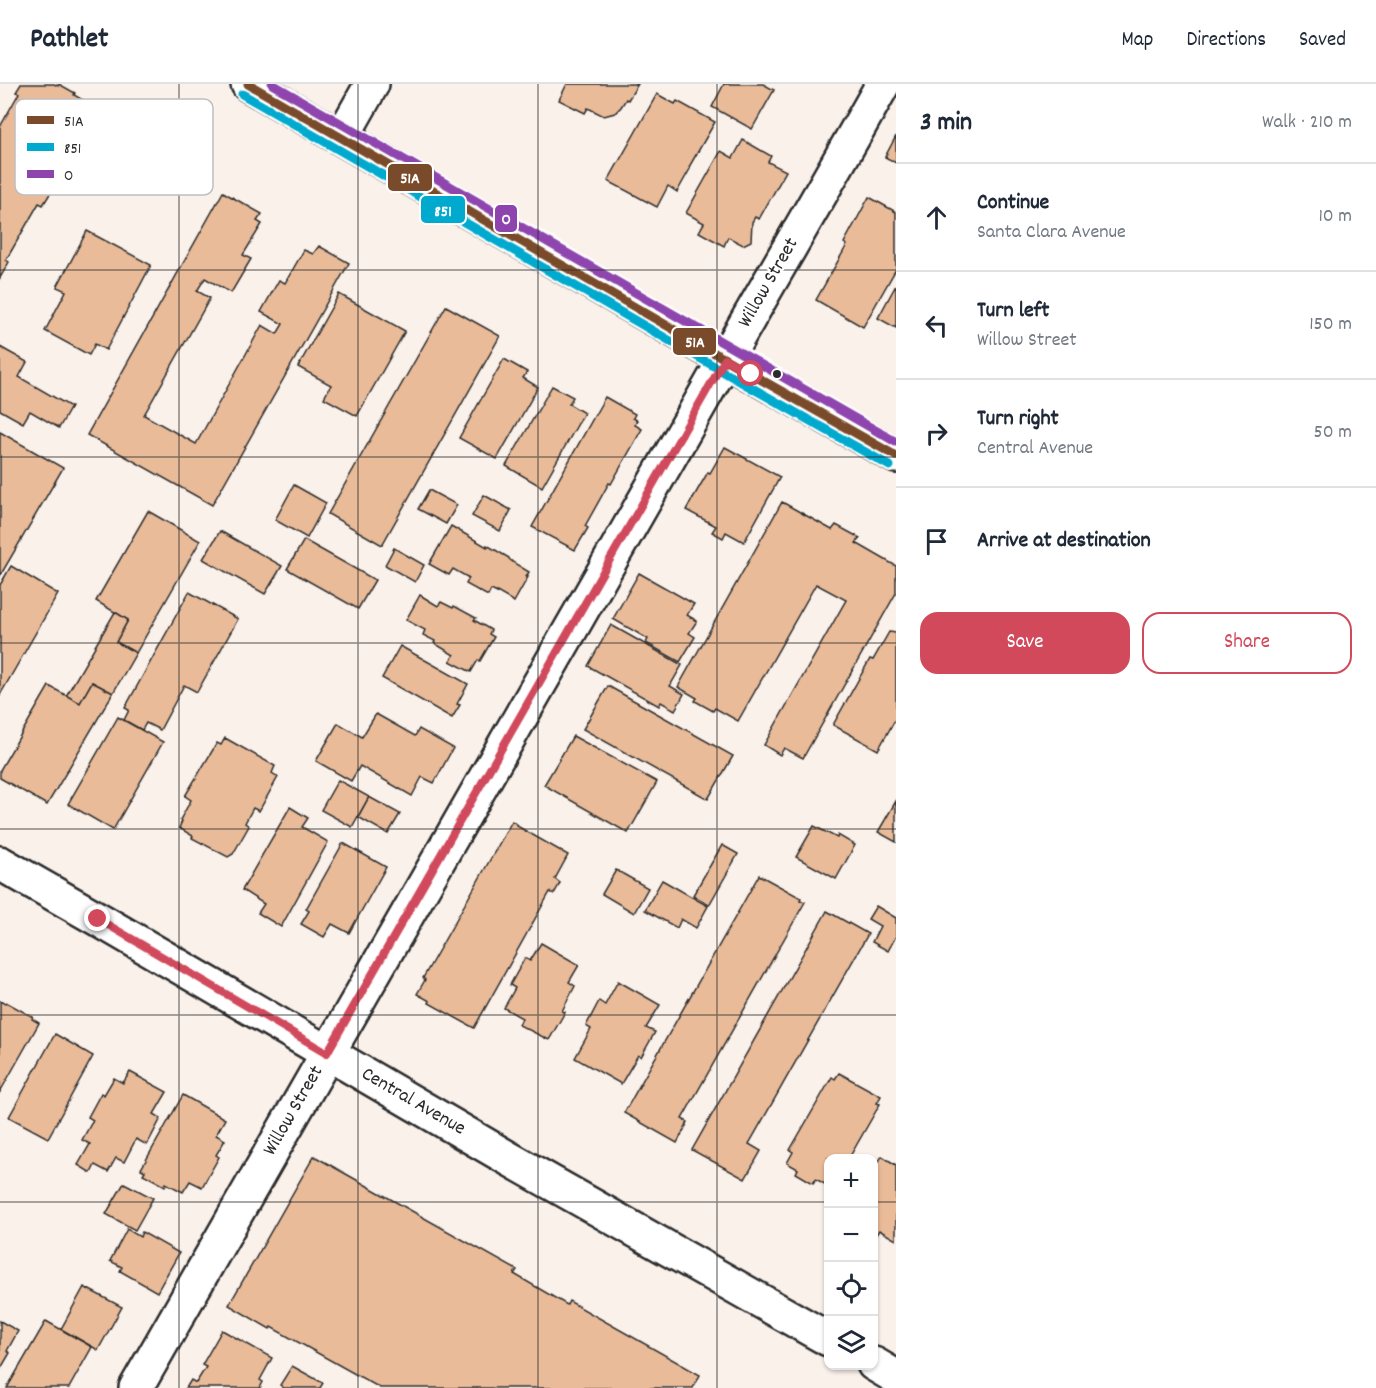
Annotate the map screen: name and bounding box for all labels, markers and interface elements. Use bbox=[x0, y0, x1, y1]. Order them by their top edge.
text: Pathlet bbox=[30, 21, 108, 61]
text: Map bbox=[1122, 26, 1153, 56]
text: Directions bbox=[1186, 26, 1266, 56]
text: Saved bbox=[1299, 26, 1346, 56]
legend bbox=[15, 99, 213, 195]
text: 3 min bbox=[920, 105, 972, 142]
text: Walk · 210 m bbox=[1262, 109, 1352, 137]
text: 51A bbox=[64, 111, 84, 134]
text: 851 bbox=[64, 138, 81, 161]
line badge: 51A bbox=[387, 163, 433, 192]
text: O bbox=[64, 165, 73, 188]
text: 51A bbox=[400, 168, 420, 191]
text: Continue bbox=[977, 188, 1049, 219]
line badge: 851 bbox=[420, 195, 466, 224]
text: 851 bbox=[434, 201, 452, 224]
icon: ahead bbox=[920, 201, 953, 234]
text: 10 m bbox=[1318, 203, 1352, 231]
line badge: O bbox=[494, 204, 518, 233]
text: O bbox=[501, 209, 511, 232]
text: Santa Clara Avenue bbox=[977, 219, 1126, 247]
street label: Willow Street bbox=[732, 233, 806, 333]
text: Turn left bbox=[977, 296, 1049, 327]
icon: left bbox=[920, 309, 953, 342]
text: 150 m bbox=[1309, 311, 1352, 339]
line badge: 51A bbox=[672, 327, 717, 356]
text: Willow Street bbox=[977, 327, 1077, 355]
text: 51A bbox=[685, 332, 705, 355]
route start bbox=[737, 360, 763, 386]
unlabelled marker bbox=[771, 368, 783, 380]
text: Turn right bbox=[977, 404, 1059, 435]
icon: right bbox=[920, 417, 953, 450]
text: 50 m bbox=[1314, 419, 1352, 447]
text: Central Avenue bbox=[977, 435, 1093, 463]
icon: arrive bbox=[920, 525, 953, 558]
text: Arrive at destination bbox=[977, 526, 1151, 557]
button: Save bbox=[920, 612, 1130, 674]
button: Share bbox=[1142, 612, 1352, 674]
route end bbox=[84, 905, 110, 931]
street label: Willow Street bbox=[257, 1061, 331, 1161]
street label: Central Avenue bbox=[356, 1061, 470, 1143]
map controls bbox=[824, 1154, 878, 1370]
button: + bbox=[824, 1154, 878, 1208]
button: − bbox=[824, 1208, 878, 1262]
button: locate bbox=[824, 1262, 878, 1316]
button: layers bbox=[824, 1316, 878, 1370]

